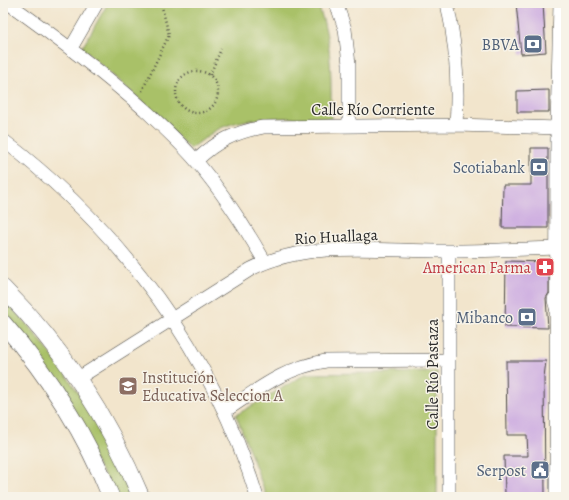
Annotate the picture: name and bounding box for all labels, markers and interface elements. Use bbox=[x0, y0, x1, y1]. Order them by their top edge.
bank icon: BBVA bbox=[522, 33, 544, 55]
place label: BBVA bbox=[481, 34, 520, 56]
street label: Calle Río Corriente bbox=[311, 99, 435, 121]
bank icon: Scotiabank bbox=[528, 156, 550, 178]
place label: Scotiabank bbox=[453, 157, 525, 179]
street label: Rio Huallaga bbox=[294, 224, 379, 250]
pharmacy icon: American Farma bbox=[534, 256, 556, 278]
place label: American Farma bbox=[422, 257, 532, 279]
bank icon: Mibanco bbox=[516, 306, 538, 328]
place label: Mibanco bbox=[456, 307, 513, 329]
street label: Calle Río Pastaza bbox=[422, 318, 444, 429]
place label: Institución Educativa Seleccion A bbox=[142, 367, 284, 407]
school or university icon: Institución Educativa Seleccion A bbox=[117, 375, 139, 397]
public building icon: Serpost bbox=[529, 459, 551, 481]
place label: Serpost bbox=[476, 460, 526, 482]

